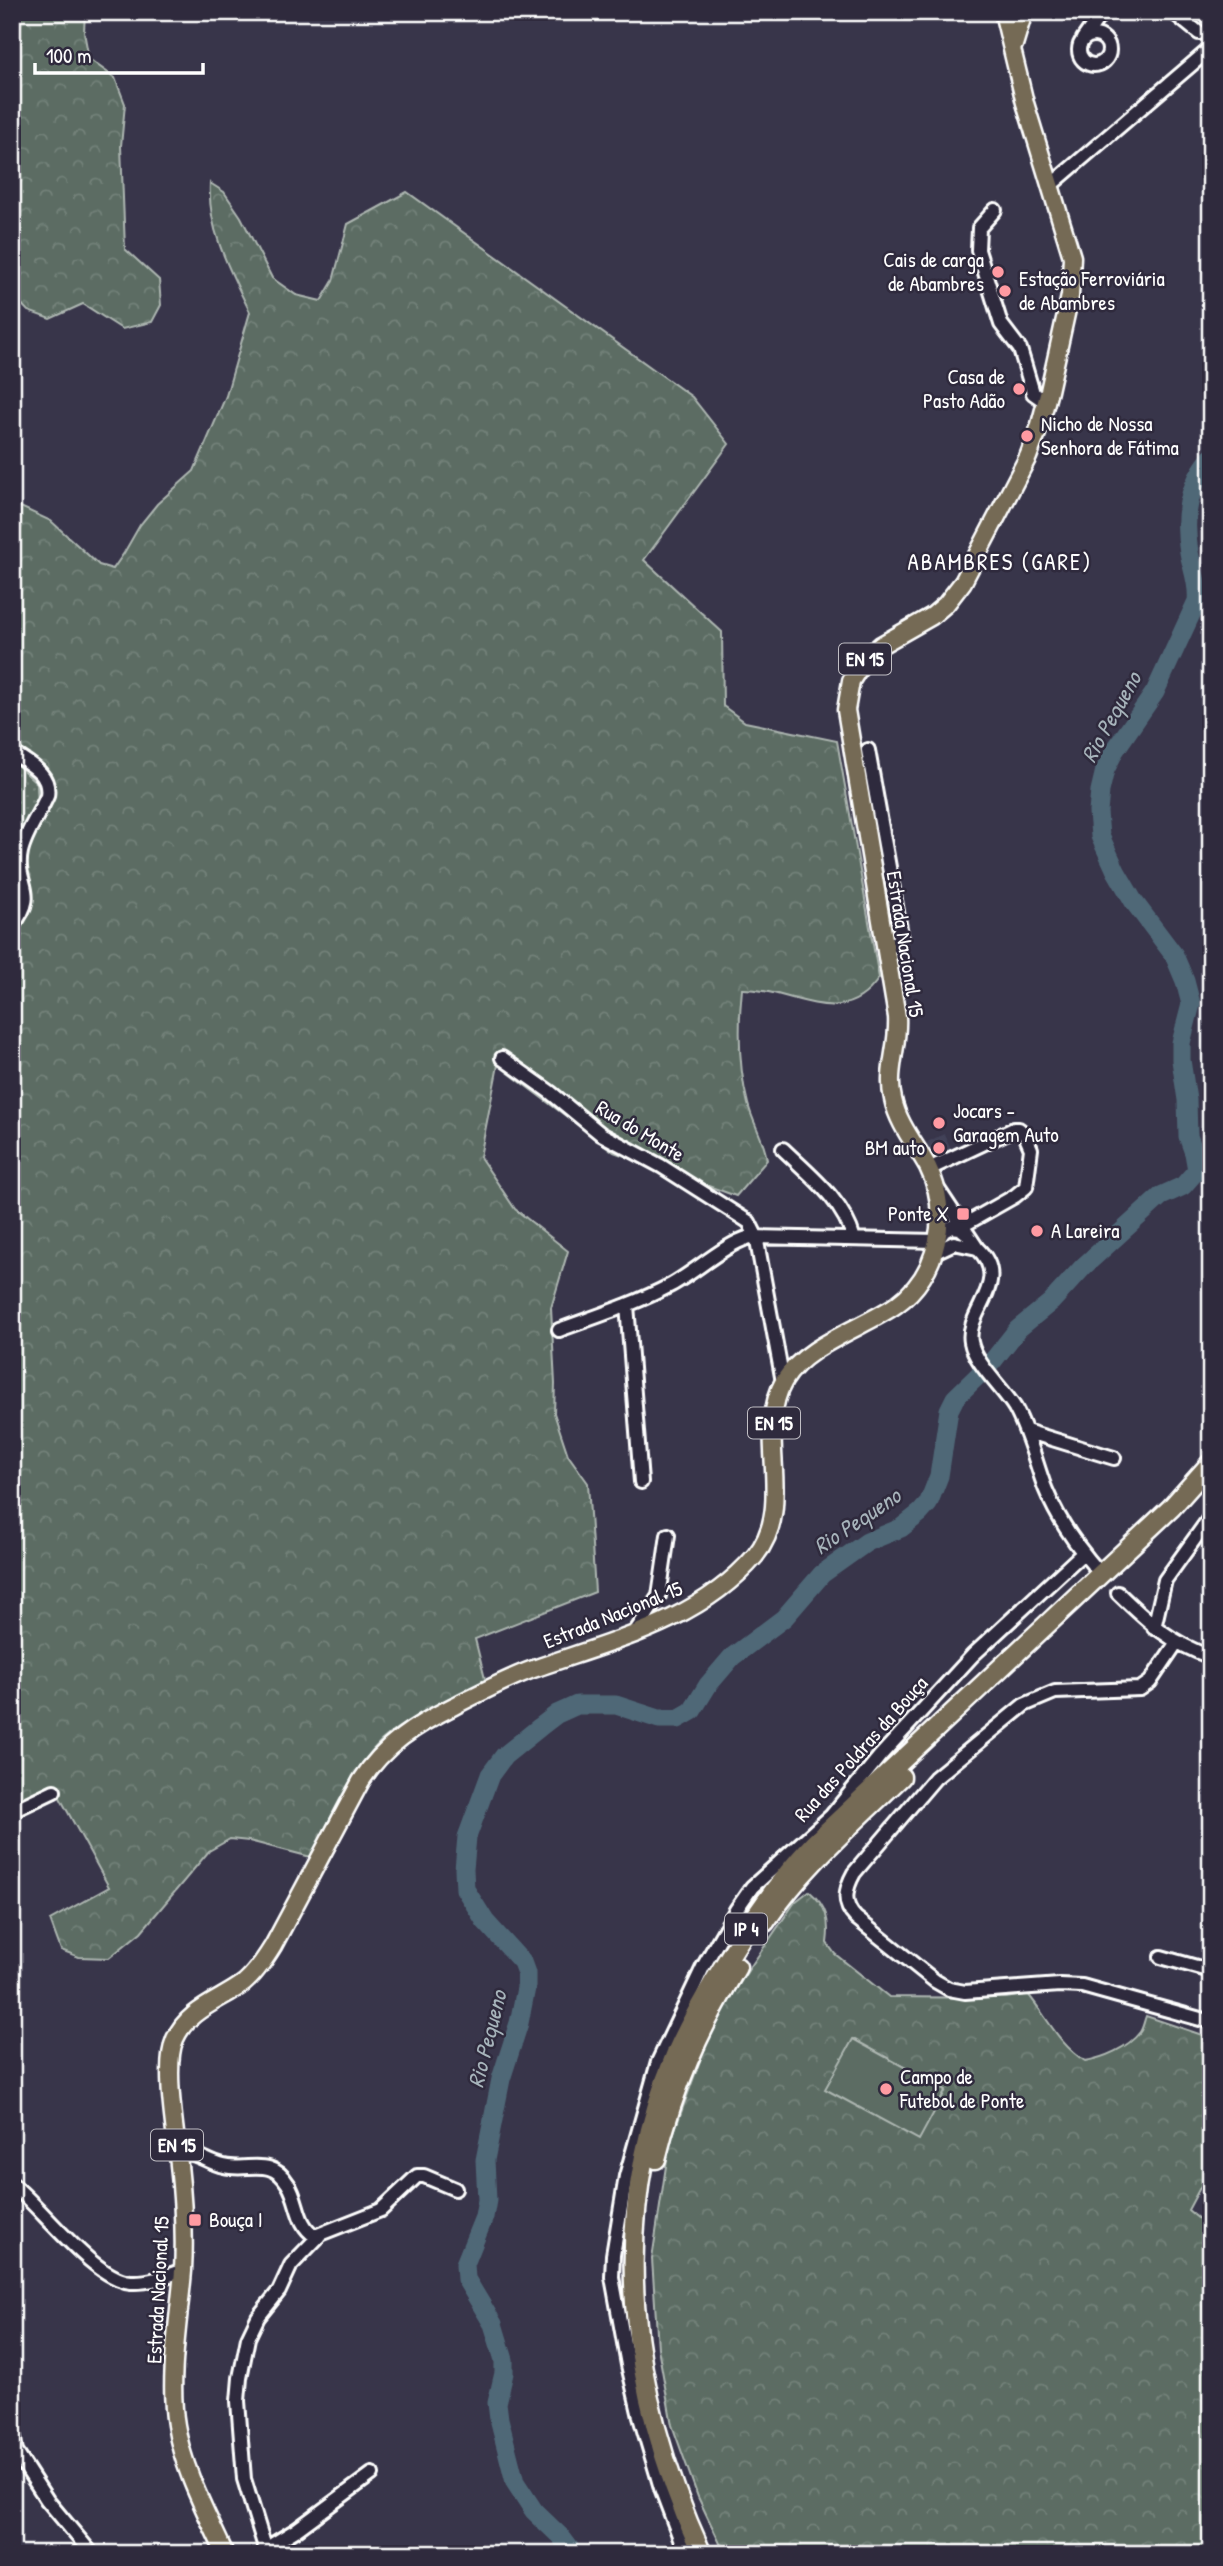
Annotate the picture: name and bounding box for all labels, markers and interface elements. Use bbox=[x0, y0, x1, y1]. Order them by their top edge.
scale bar bbox=[35, 32, 203, 76]
text: 100 m bbox=[46, 41, 92, 70]
place label: Cais de carga de Abambres bbox=[883, 245, 984, 298]
marker: Cais de carga de Abambres bbox=[990, 264, 1006, 280]
place label: Estação Ferroviária de Abambres bbox=[1019, 264, 1165, 317]
marker: Estação Ferroviária de Abambres bbox=[997, 283, 1013, 299]
place label: Casa de Pasto Adão bbox=[923, 362, 1005, 415]
marker: Casa de Pasto Adão bbox=[1011, 381, 1027, 397]
place label: Nicho de Nossa Senhora de Fátima bbox=[1041, 409, 1179, 462]
marker: Nicho de Nossa Senhora de Fátima bbox=[1019, 428, 1035, 444]
district label: ABAMBRES (GARE) bbox=[908, 546, 1092, 577]
road number: EN 15 bbox=[839, 644, 891, 674]
water label: Rio Pequeno bbox=[1073, 664, 1150, 768]
street label: Estrada Nacional 15 bbox=[880, 869, 931, 1019]
street label: Rua do Monte bbox=[591, 1093, 690, 1168]
place label: Jocars - Garagem Auto bbox=[953, 1096, 1059, 1149]
marker: Jocars - Garagem Auto bbox=[931, 1115, 947, 1131]
place label: BM auto bbox=[865, 1133, 925, 1162]
marker: BM auto bbox=[931, 1140, 947, 1156]
place label: Ponte X bbox=[888, 1199, 949, 1228]
marker: Ponte X bbox=[955, 1206, 971, 1222]
place label: A Lareira bbox=[1051, 1216, 1120, 1245]
marker: A Lareira bbox=[1029, 1223, 1045, 1239]
road number: EN 15 bbox=[748, 1408, 800, 1438]
water label: Rio Pequeno bbox=[807, 1479, 908, 1562]
street label: Estrada Nacional 15 bbox=[539, 1573, 687, 1656]
street label: Rua das Poldras da Bouça bbox=[787, 1669, 934, 1828]
road number: IP 4 bbox=[725, 1913, 767, 1944]
water label: Rio Pequeno bbox=[459, 1985, 515, 2091]
place label: Campo de Futebol de Ponte bbox=[899, 2062, 1024, 2115]
marker: Campo de Futebol de Ponte bbox=[878, 2081, 894, 2097]
road number: EN 15 bbox=[151, 2130, 203, 2160]
place label: Bouça I bbox=[209, 2205, 263, 2234]
marker: Bouça I bbox=[187, 2212, 203, 2228]
street label: Estrada Nacional 15 bbox=[139, 2215, 176, 2364]

